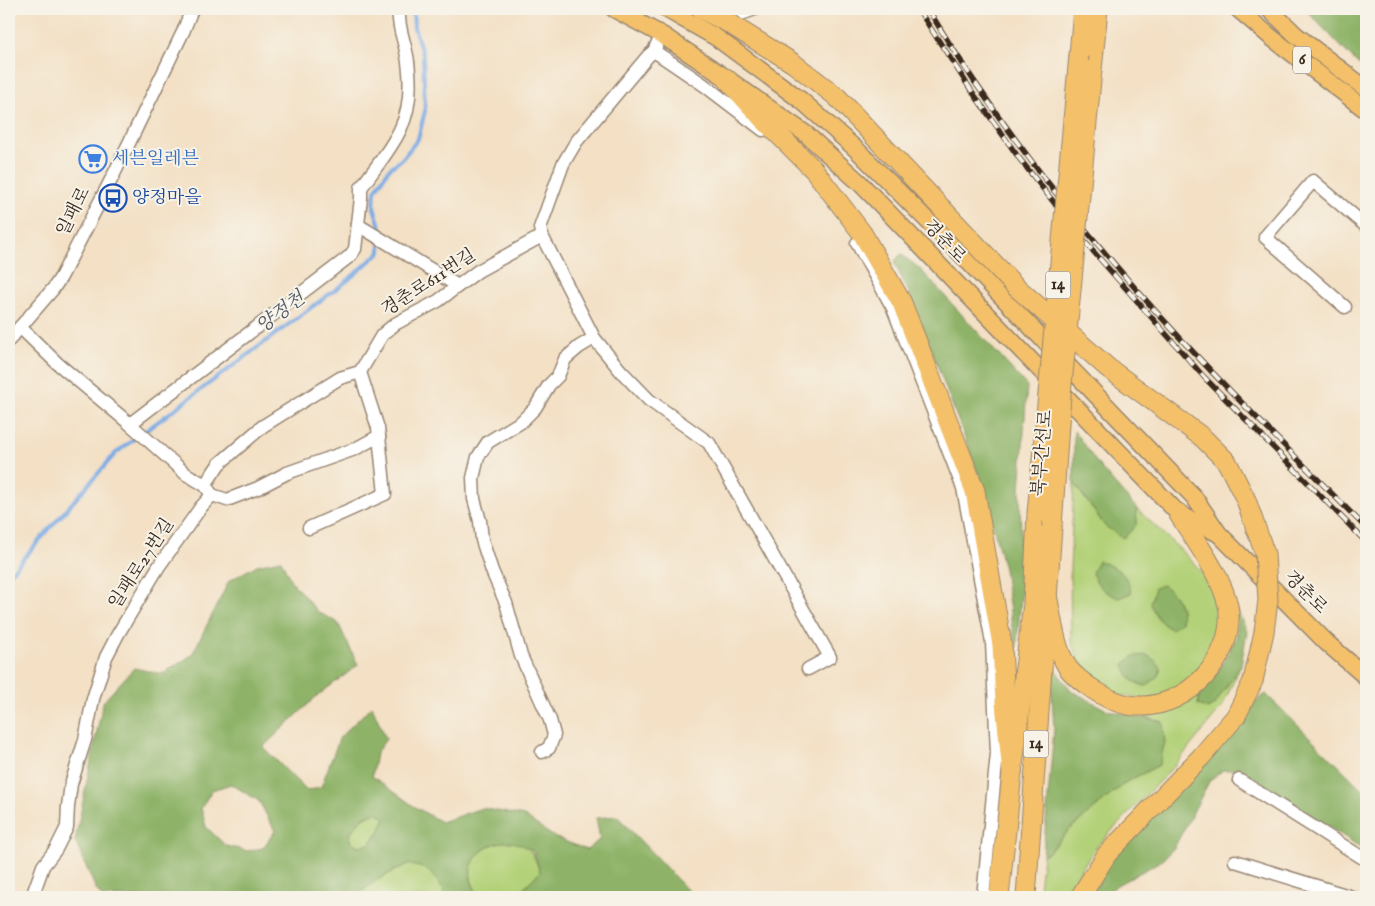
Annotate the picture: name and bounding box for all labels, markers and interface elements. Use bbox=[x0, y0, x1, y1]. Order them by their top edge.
road number: 6 bbox=[1293, 46, 1311, 74]
supermarket icon: 세븐일레븐 bbox=[78, 144, 108, 174]
place label: 세븐일레븐 bbox=[112, 148, 200, 171]
bus stop icon: 양정마을 bbox=[98, 183, 128, 213]
street label: 일패로 bbox=[52, 184, 96, 240]
place label: 양정마을 bbox=[132, 187, 202, 210]
street label: 경춘로 bbox=[918, 215, 970, 269]
street label: 경춘로611번길 bbox=[378, 244, 480, 322]
road number: 14 bbox=[1046, 272, 1070, 298]
water label: 양정천 bbox=[252, 286, 312, 339]
street label: 북부간선로 bbox=[1028, 409, 1058, 497]
street label: 일패로27번길 bbox=[104, 514, 180, 614]
street label: 경춘로 bbox=[1278, 566, 1332, 620]
road number: 14 bbox=[1024, 731, 1048, 758]

